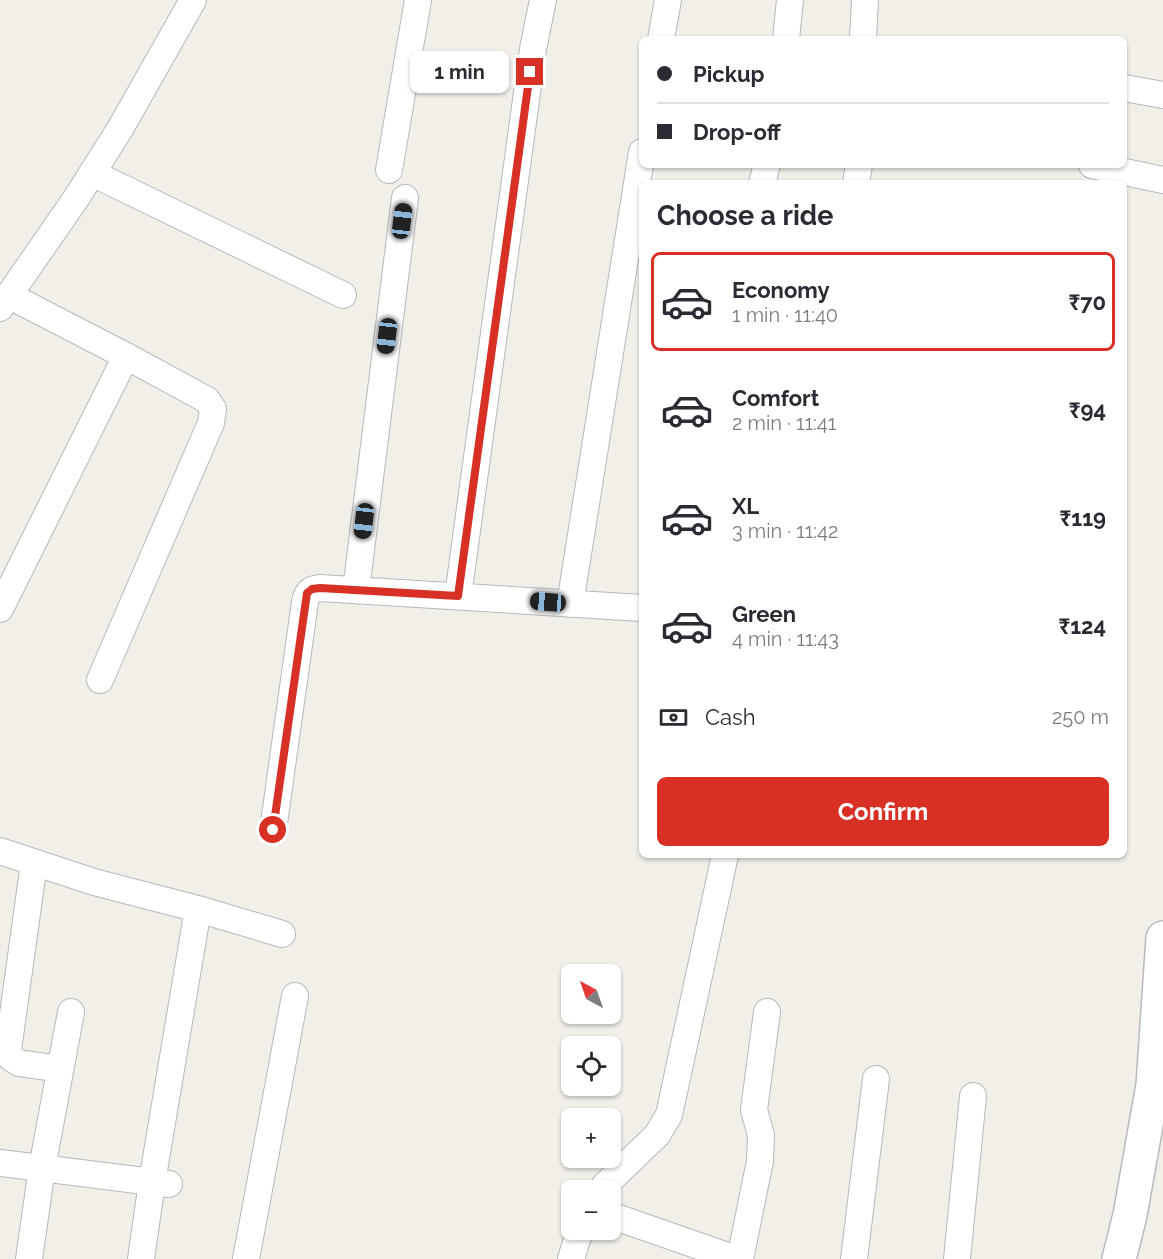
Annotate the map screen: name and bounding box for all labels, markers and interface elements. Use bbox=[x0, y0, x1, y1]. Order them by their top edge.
callout: 1 min bbox=[410, 51, 509, 93]
route end bbox=[516, 58, 543, 85]
text: 1 min bbox=[434, 60, 485, 84]
text: Pickup bbox=[693, 61, 765, 87]
text: Drop-off bbox=[693, 119, 781, 145]
text: Choose a ride bbox=[657, 200, 833, 231]
car bbox=[391, 202, 413, 240]
icon: car bbox=[660, 275, 714, 329]
text: Economy bbox=[732, 277, 830, 303]
text: ₹70 bbox=[1068, 289, 1106, 315]
text: 1 min · 11:40 bbox=[732, 303, 838, 327]
car bbox=[376, 317, 398, 355]
icon: car bbox=[660, 383, 714, 437]
text: Comfort bbox=[732, 385, 819, 411]
text: ₹94 bbox=[1069, 397, 1106, 423]
text: 2 min · 11:41 bbox=[732, 411, 836, 435]
icon: car bbox=[660, 491, 714, 545]
text: XL bbox=[732, 493, 759, 519]
car bbox=[353, 502, 375, 540]
text: ₹119 bbox=[1060, 505, 1106, 531]
text: 3 min · 11:42 bbox=[732, 519, 838, 543]
car bbox=[529, 592, 567, 612]
icon: car bbox=[660, 599, 714, 653]
text: Green bbox=[732, 601, 796, 627]
text: ₹124 bbox=[1058, 613, 1106, 639]
text: 4 min · 11:43 bbox=[732, 627, 839, 651]
icon: cash bbox=[657, 701, 690, 734]
text: Cash bbox=[705, 704, 756, 730]
text: 250 m bbox=[1052, 705, 1109, 729]
button: Confirm bbox=[657, 777, 1109, 846]
route start bbox=[259, 816, 286, 843]
north arrow bbox=[561, 964, 621, 1024]
map controls bbox=[561, 964, 621, 1240]
button: locate bbox=[561, 1036, 621, 1096]
button: + bbox=[561, 1108, 621, 1168]
button: − bbox=[561, 1180, 621, 1240]

